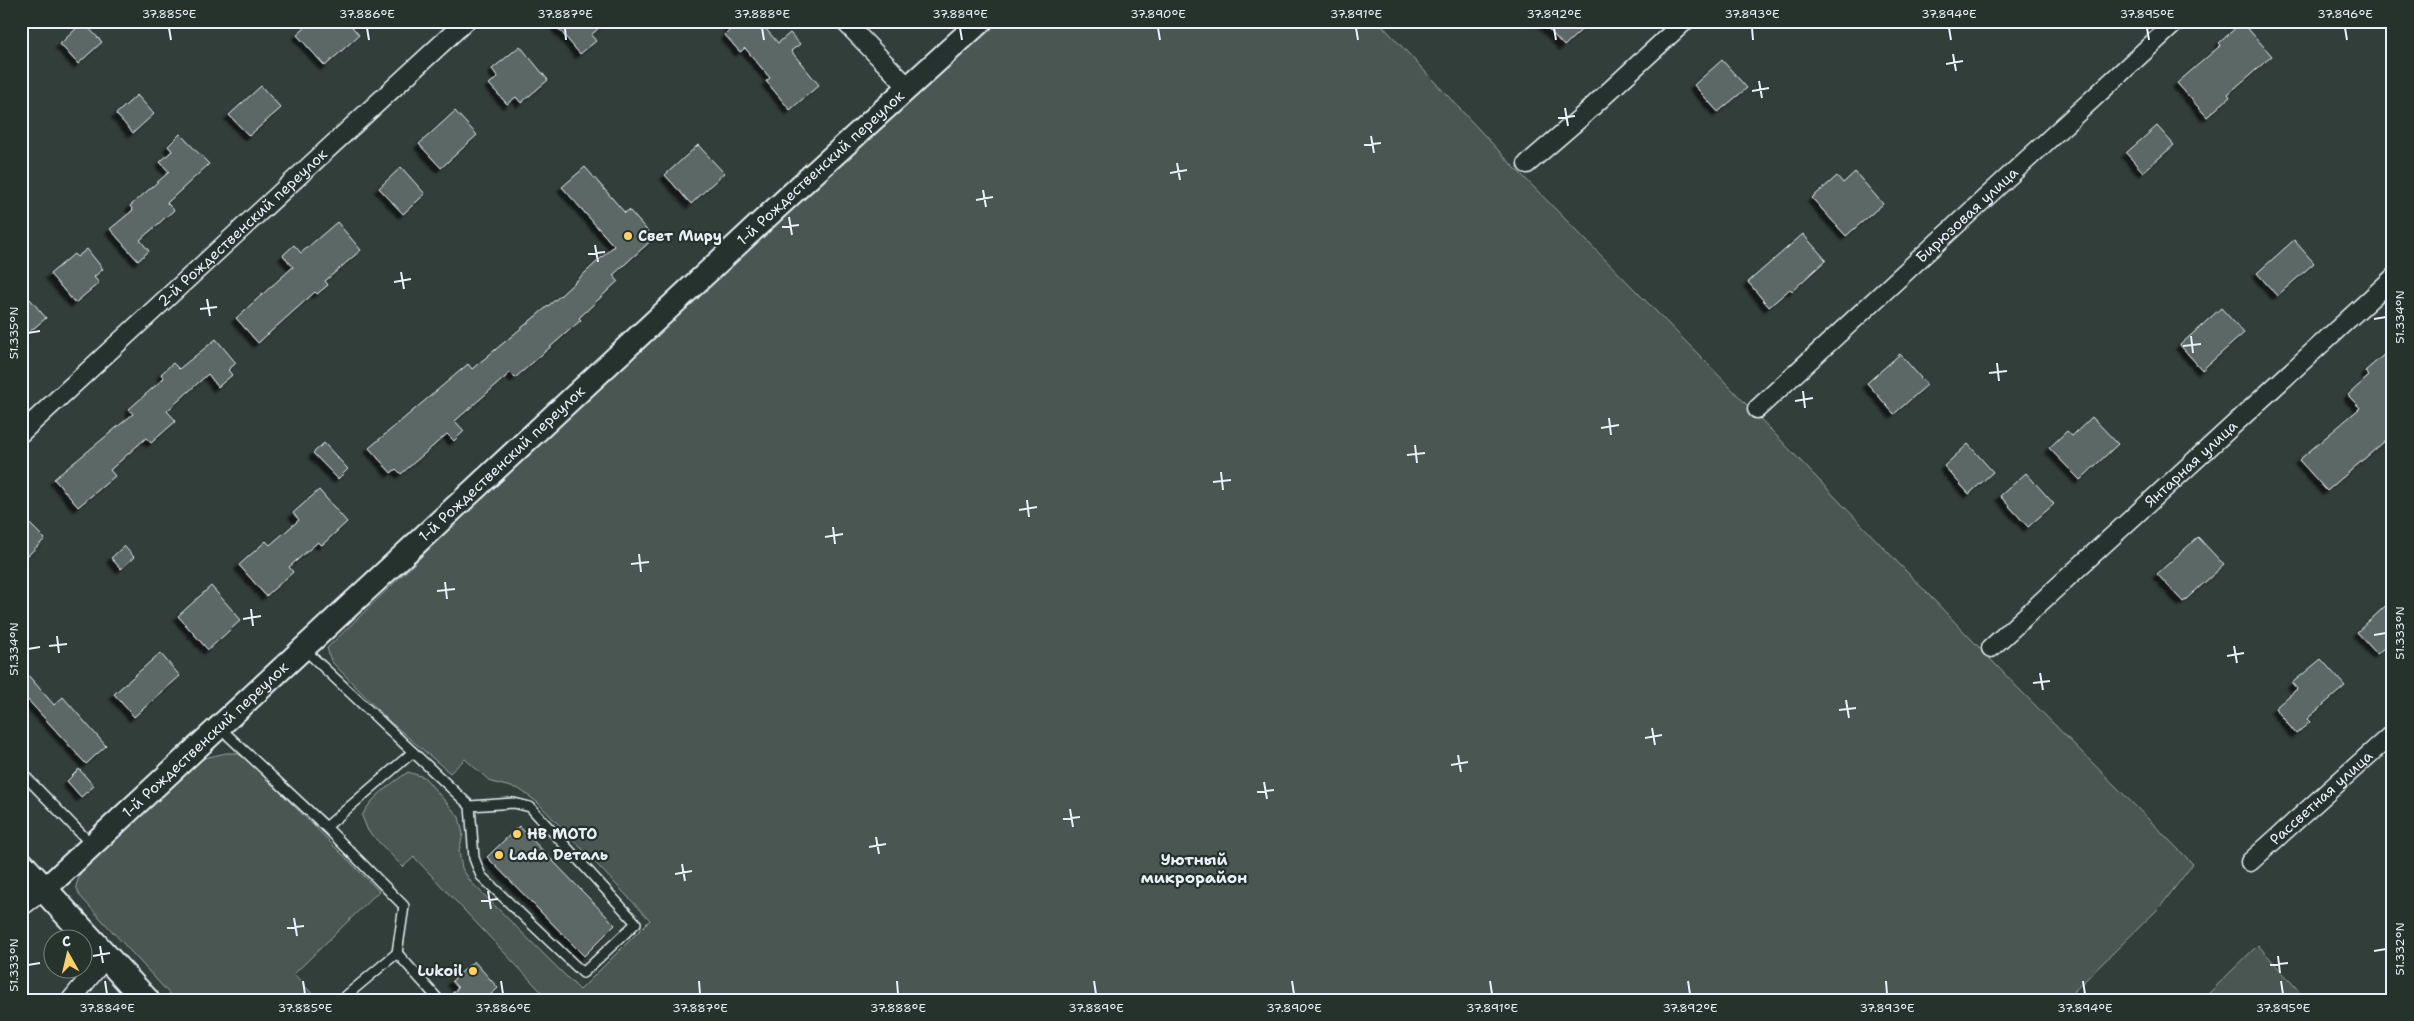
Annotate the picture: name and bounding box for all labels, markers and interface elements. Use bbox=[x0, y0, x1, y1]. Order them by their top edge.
text: 37.885°E bbox=[142, 6, 196, 22]
text: 37.886°E bbox=[339, 6, 395, 22]
text: 37.887°E bbox=[537, 6, 593, 22]
text: 37.888°E bbox=[734, 6, 790, 22]
text: 37.889°E bbox=[932, 6, 988, 22]
text: 37.890°E bbox=[1130, 6, 1186, 22]
text: 37.891°E bbox=[1330, 6, 1382, 22]
text: 37.892°E bbox=[1526, 6, 1582, 22]
text: 37.893°E bbox=[1724, 6, 1780, 22]
text: 37.894°E bbox=[1921, 6, 1977, 22]
text: 37.895°E bbox=[2120, 6, 2174, 22]
text: 37.896°E bbox=[2317, 6, 2373, 22]
street label: 1-й Рождественский переулок bbox=[733, 86, 908, 250]
street label: 2-й Рождественский переулок bbox=[154, 144, 332, 311]
street label: Бирюзовая улица bbox=[1912, 162, 2023, 267]
place label: Свет Миру bbox=[638, 226, 722, 246]
marker: Свет Миру bbox=[622, 230, 634, 242]
text: 51.334°N bbox=[2392, 290, 2408, 344]
text: 51.335°N bbox=[6, 307, 22, 359]
street label: 1-й Рождественский переулок bbox=[414, 381, 589, 546]
street label: Янтарная улица bbox=[2140, 416, 2242, 512]
text: 51.333°N bbox=[2392, 606, 2408, 660]
text: 51.334°N bbox=[6, 622, 22, 676]
street label: 1-й Рождественский переулок bbox=[118, 657, 293, 822]
street label: Рассветная улица bbox=[2265, 746, 2378, 849]
place label: HB MOTO bbox=[527, 824, 597, 844]
marker: HB MOTO bbox=[511, 828, 523, 840]
place label: Lada Dеталь bbox=[509, 845, 608, 865]
marker: Lada Dеталь bbox=[493, 849, 505, 861]
district label: Уютный микрорайон bbox=[1141, 849, 1247, 888]
text: 51.332°N bbox=[2392, 922, 2408, 976]
north arrow bbox=[42, 928, 92, 978]
text: С bbox=[61, 932, 72, 951]
text: 51.333°N bbox=[6, 938, 22, 992]
place label: Lukoil bbox=[417, 961, 463, 981]
marker: Lukoil bbox=[467, 965, 479, 977]
text: 37.884°E bbox=[79, 1000, 135, 1016]
text: 37.885°E bbox=[278, 1000, 332, 1016]
text: 37.886°E bbox=[475, 1000, 531, 1016]
text: 37.887°E bbox=[672, 1000, 728, 1016]
text: 37.888°E bbox=[870, 1000, 926, 1016]
text: 37.889°E bbox=[1068, 1000, 1124, 1016]
text: 37.890°E bbox=[1266, 1000, 1322, 1016]
text: 37.891°E bbox=[1466, 1000, 1518, 1016]
text: 37.892°E bbox=[1662, 1000, 1718, 1016]
text: 37.893°E bbox=[1859, 1000, 1915, 1016]
text: 37.894°E bbox=[2057, 1000, 2113, 1016]
text: 37.895°E bbox=[2256, 1000, 2310, 1016]

